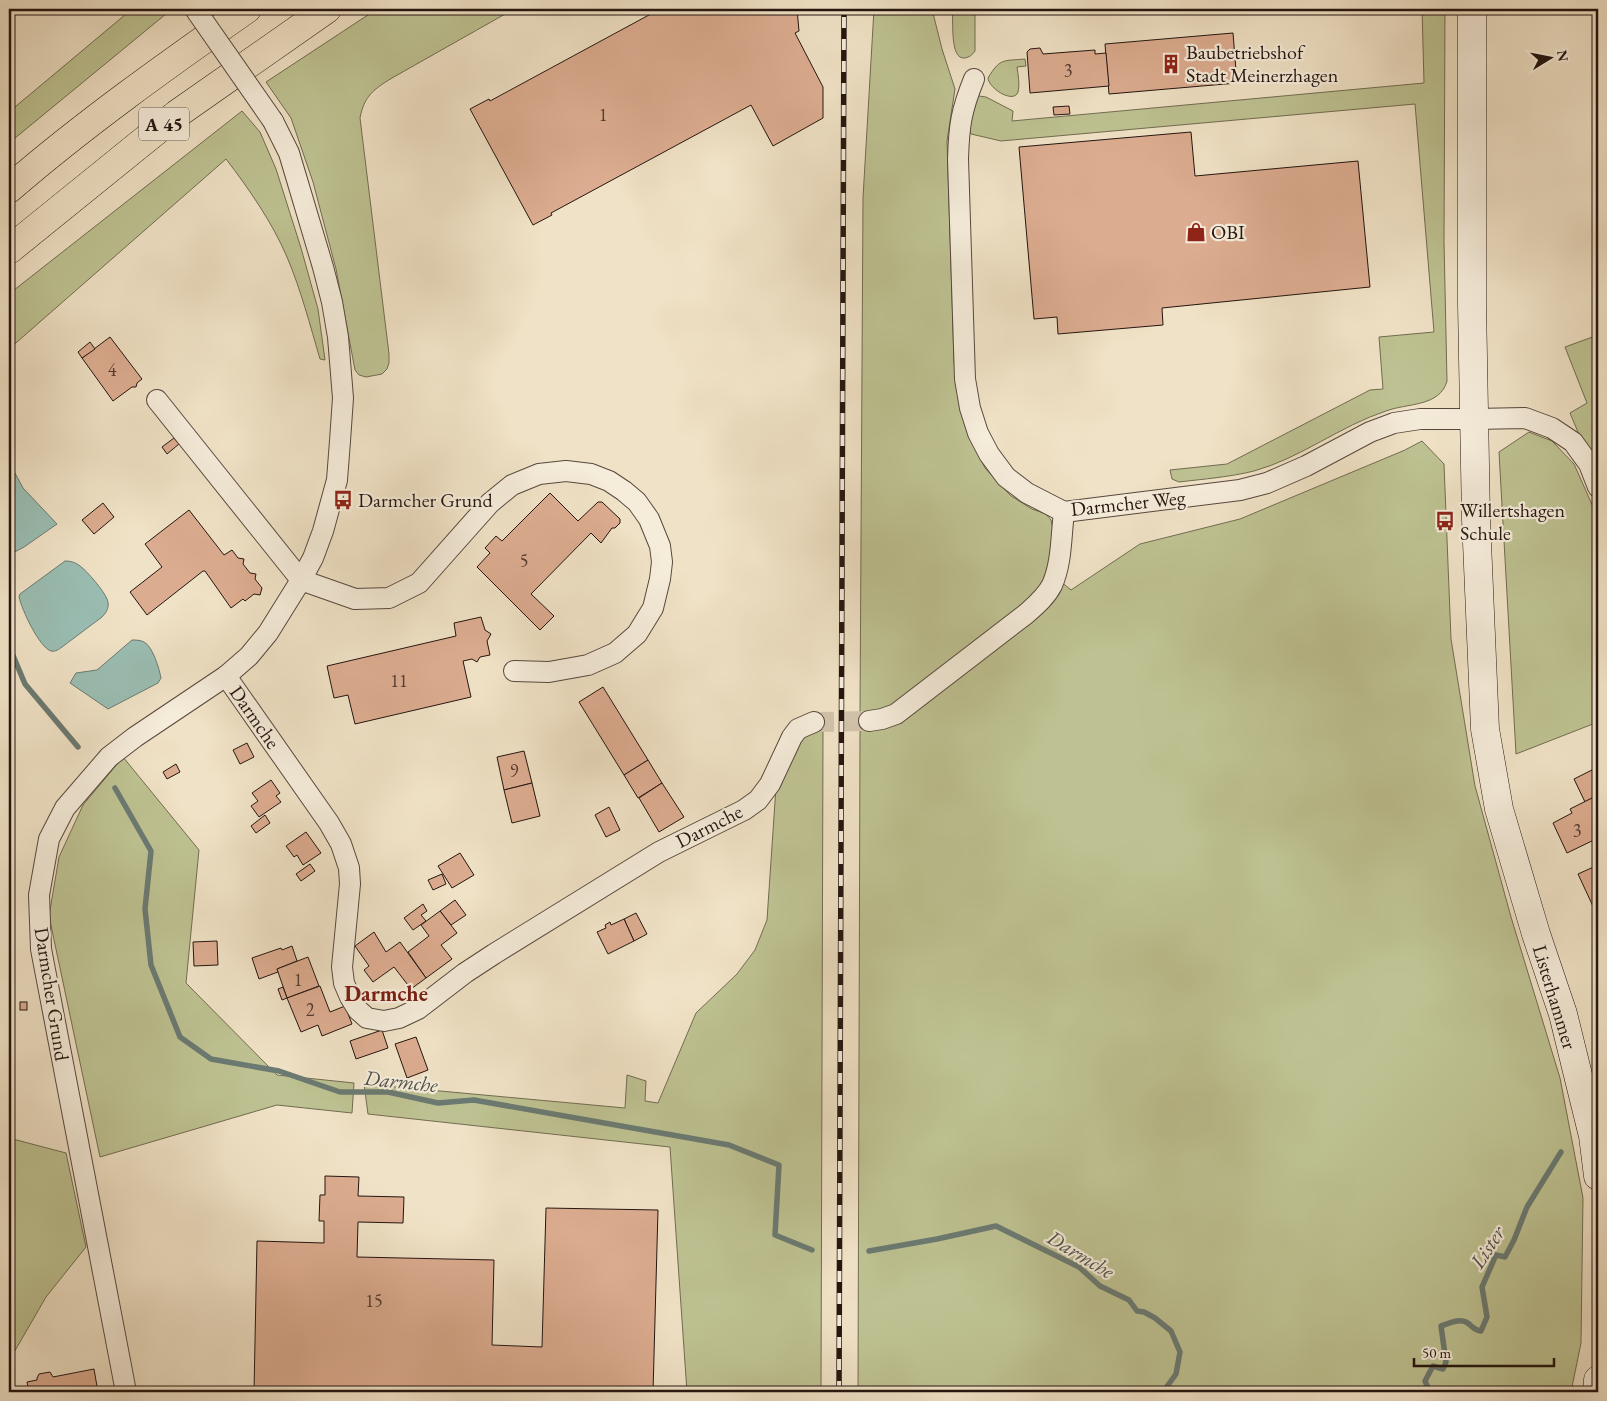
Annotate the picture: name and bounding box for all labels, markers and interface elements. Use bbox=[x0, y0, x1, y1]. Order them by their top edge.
north arrow bbox=[1524, 32, 1574, 82]
place label: Baubetriebshof Stadt Meinerzhagen bbox=[1186, 39, 1339, 88]
text: N bbox=[1553, 49, 1573, 64]
building icon: Baubetriebshof Stadt Meinerzhagen bbox=[1160, 53, 1182, 75]
house number: 3 bbox=[1064, 59, 1072, 82]
house number: 1 bbox=[599, 103, 607, 126]
road number: A 45 bbox=[139, 108, 189, 140]
place label: OBI bbox=[1211, 219, 1245, 245]
shop icon: OBI bbox=[1185, 221, 1207, 243]
house number: 4 bbox=[108, 358, 117, 381]
street label: Darmcher Weg bbox=[1069, 484, 1187, 522]
place label: Darmcher Grund bbox=[358, 487, 494, 513]
bus stop icon: Darmcher Grund bbox=[332, 489, 354, 511]
place label: Willertshagen Schule bbox=[1460, 497, 1565, 546]
bus stop icon: Willertshagen Schule bbox=[1434, 510, 1456, 532]
house number: 5 bbox=[520, 549, 528, 572]
house number: 11 bbox=[390, 669, 408, 692]
street label: Darmche bbox=[224, 680, 286, 754]
house number: 9 bbox=[510, 759, 519, 782]
street label: Darmche bbox=[671, 798, 747, 854]
house number: 3 bbox=[1573, 819, 1581, 842]
street label: Darmcher Grund bbox=[29, 925, 76, 1063]
street label: Listerhammer bbox=[1527, 942, 1583, 1053]
house number: 1 bbox=[294, 968, 302, 991]
district label: Darmche bbox=[344, 979, 428, 1008]
house number: 2 bbox=[306, 998, 315, 1021]
water label: Darmche bbox=[362, 1064, 440, 1098]
water label: Lister bbox=[1463, 1220, 1511, 1274]
water label: Darmche bbox=[1042, 1223, 1120, 1285]
house number: 15 bbox=[365, 1289, 383, 1312]
scale bar bbox=[1414, 1336, 1554, 1368]
text: 50 m bbox=[1422, 1343, 1451, 1362]

